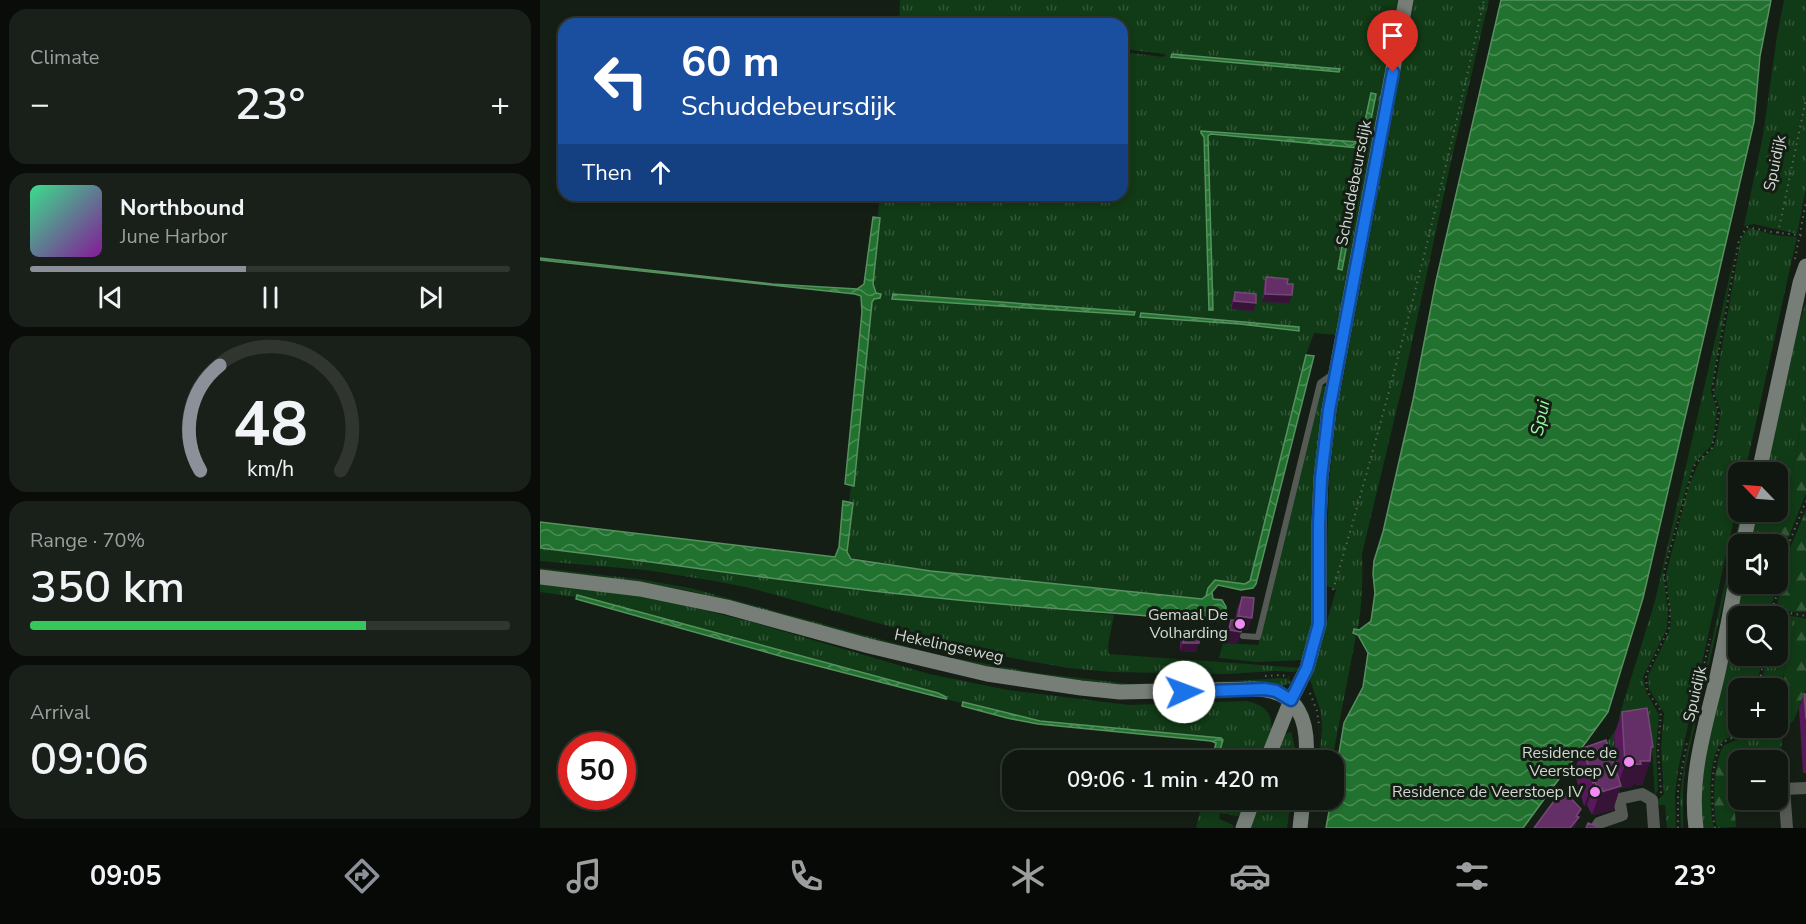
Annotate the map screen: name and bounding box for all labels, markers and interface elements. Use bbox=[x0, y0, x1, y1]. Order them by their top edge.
pin bbox=[1367, 10, 1418, 72]
icon: arrive bbox=[1376, 19, 1409, 52]
text: 60 m bbox=[681, 34, 780, 91]
icon: left bbox=[582, 42, 660, 120]
text: Climate bbox=[30, 44, 99, 71]
text: 23° bbox=[235, 74, 305, 135]
text: − bbox=[30, 82, 50, 127]
text: + bbox=[490, 82, 510, 127]
text: Schuddebeursdijk bbox=[681, 88, 896, 125]
street label: Schuddebeursdijk bbox=[1331, 117, 1377, 248]
street label: Spuidijk bbox=[1758, 132, 1792, 193]
icon: ahead bbox=[644, 156, 677, 189]
text: Then bbox=[582, 158, 632, 188]
text: Northbound bbox=[120, 193, 244, 223]
text: June Harbor bbox=[120, 223, 228, 250]
icon: previous bbox=[94, 281, 127, 314]
icon: pause bbox=[254, 281, 287, 314]
icon: next bbox=[414, 281, 447, 314]
text: 48 bbox=[233, 382, 307, 467]
water label: Spui bbox=[1525, 397, 1556, 438]
text: km/h bbox=[246, 454, 294, 484]
north arrow bbox=[1728, 462, 1788, 522]
map controls bbox=[1728, 462, 1788, 810]
text: Range · 70% bbox=[30, 527, 145, 554]
button: sound bbox=[1728, 534, 1788, 594]
text: 350 km bbox=[30, 557, 185, 618]
place label: Gemaal De Volharding bbox=[1148, 604, 1228, 644]
button: search bbox=[1728, 606, 1788, 666]
marker: Gemaal De Volharding bbox=[1233, 617, 1247, 631]
street label: Hekelingseweg bbox=[892, 624, 1006, 668]
position arrow bbox=[1152, 660, 1216, 724]
street label: Spuidijk bbox=[1678, 663, 1712, 724]
button: + bbox=[1728, 678, 1788, 738]
text: Arrival bbox=[30, 699, 90, 726]
text: 09:06 bbox=[30, 729, 149, 790]
speed limit sign: 50 bbox=[558, 732, 636, 810]
place label: Residence de Veerstoep V bbox=[1522, 742, 1618, 782]
button: − bbox=[1728, 750, 1788, 810]
marker: Residence de Veerstoep V bbox=[1622, 755, 1636, 769]
text: 09:06 · 1 min · 420 m bbox=[1067, 765, 1279, 795]
place label: Residence de Veerstoep IV bbox=[1392, 781, 1584, 803]
marker: Residence de Veerstoep IV bbox=[1588, 785, 1602, 799]
icon: directions bbox=[341, 855, 383, 897]
icon: music bbox=[563, 855, 605, 897]
icon: phone bbox=[785, 855, 827, 897]
icon: climate bbox=[1007, 855, 1049, 897]
icon: car bbox=[1229, 855, 1271, 897]
icon: filters bbox=[1451, 855, 1493, 897]
text: 09:05 bbox=[90, 858, 161, 895]
text: 23° bbox=[1673, 858, 1716, 895]

